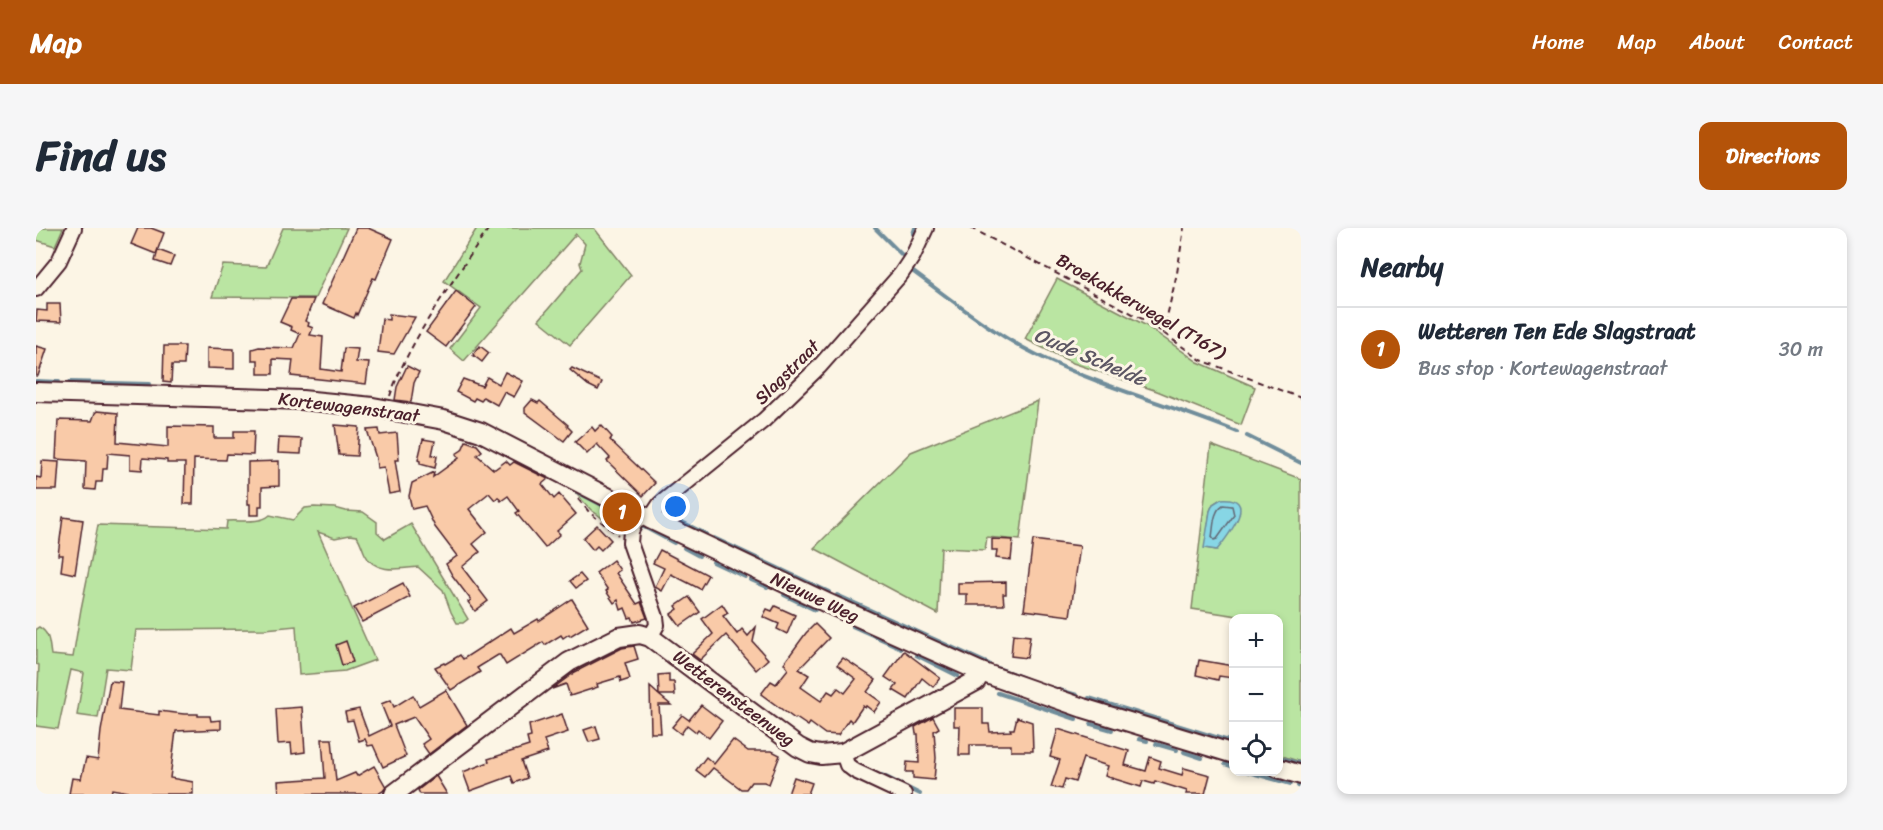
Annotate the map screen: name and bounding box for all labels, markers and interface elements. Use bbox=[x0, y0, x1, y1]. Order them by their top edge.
text: Map bbox=[30, 18, 82, 67]
text: Home bbox=[1532, 23, 1584, 61]
text: Map bbox=[1617, 23, 1656, 61]
text: About bbox=[1689, 23, 1746, 61]
text: Contact bbox=[1779, 23, 1853, 61]
text: Find us bbox=[36, 119, 166, 193]
button: Directions bbox=[1699, 122, 1847, 190]
street label: Broekakkerwegel (T167) bbox=[1050, 244, 1233, 369]
text: Nearby bbox=[1361, 244, 1443, 290]
text: Wetteren Ten Ede Slagstraat bbox=[1418, 312, 1696, 351]
water label: Oude Schelde bbox=[1028, 318, 1153, 397]
street label: Slagstraat bbox=[747, 331, 828, 412]
text: 1 bbox=[1376, 332, 1385, 367]
text: 30 m bbox=[1779, 332, 1823, 367]
text: Bus stop · Kortewagenstraat bbox=[1418, 351, 1667, 386]
street label: Kortewagenstraat bbox=[277, 382, 422, 432]
pin: 1 bbox=[602, 490, 642, 534]
your location bbox=[661, 492, 690, 521]
street label: Nieuwe Weg bbox=[765, 562, 865, 632]
map controls bbox=[1229, 614, 1283, 776]
button: + bbox=[1229, 614, 1283, 668]
street label: Wetterensteenweg bbox=[666, 641, 802, 755]
button: − bbox=[1229, 668, 1283, 722]
button: locate bbox=[1229, 722, 1283, 776]

